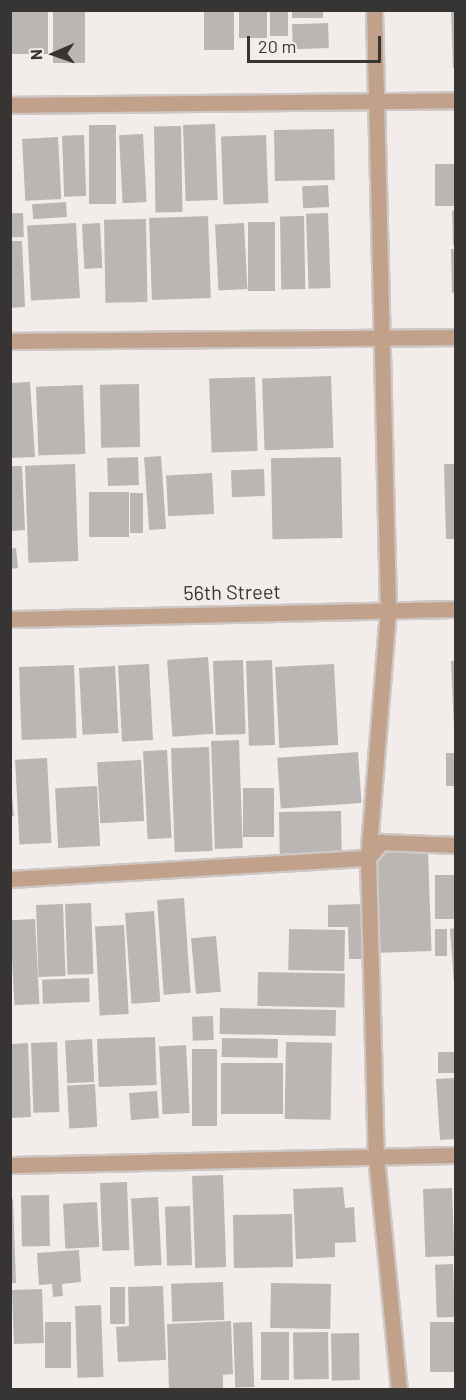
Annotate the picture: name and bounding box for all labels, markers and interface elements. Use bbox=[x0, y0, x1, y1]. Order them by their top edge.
north arrow bbox=[24, 24, 84, 84]
scale bar bbox=[250, 24, 384, 62]
text: 20 m bbox=[258, 35, 296, 57]
text: N bbox=[26, 49, 45, 60]
street label: 56th Street bbox=[183, 579, 281, 605]

